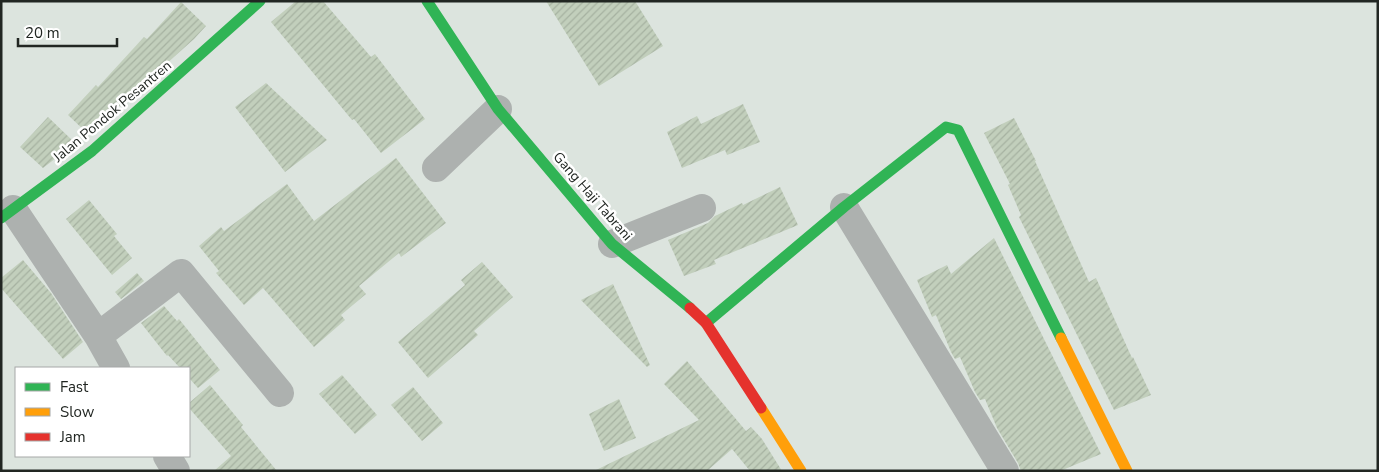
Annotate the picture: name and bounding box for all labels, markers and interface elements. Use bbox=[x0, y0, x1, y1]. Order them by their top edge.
scale bar bbox=[18, 15, 116, 47]
text: 20 m bbox=[25, 23, 60, 43]
street label: Jalan Pondok Pesantren bbox=[48, 56, 176, 167]
street label: Gang Haji Tabrani bbox=[549, 148, 637, 245]
legend bbox=[15, 367, 190, 457]
text: Fast bbox=[60, 377, 89, 397]
text: Slow bbox=[60, 402, 95, 422]
text: Jam bbox=[59, 427, 86, 447]

